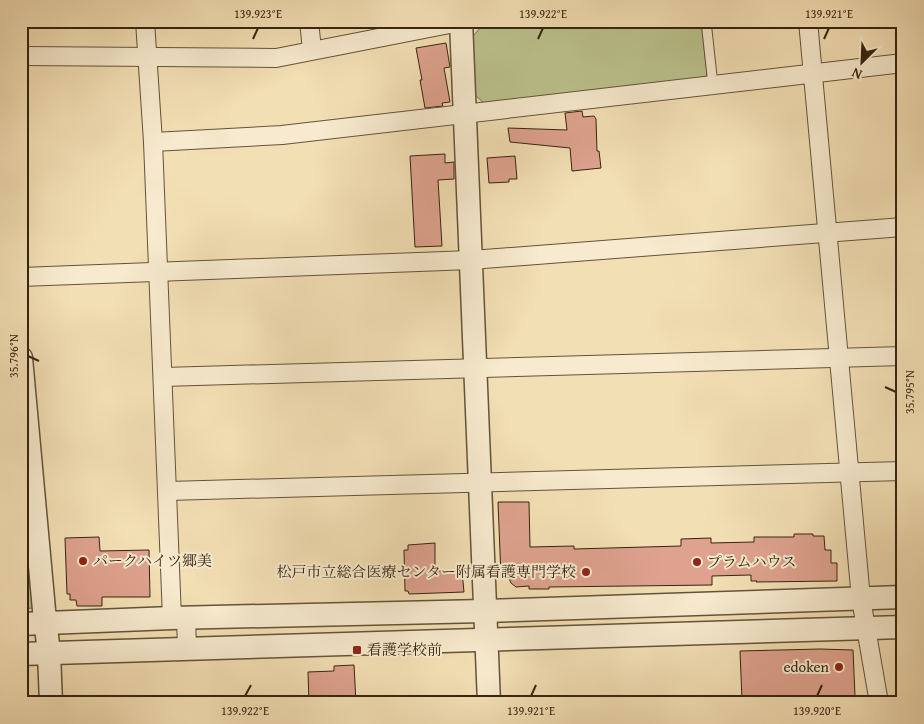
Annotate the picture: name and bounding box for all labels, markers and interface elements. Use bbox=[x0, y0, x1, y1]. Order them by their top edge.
text: 139.923°E bbox=[234, 5, 282, 22]
text: 139.922°E bbox=[519, 5, 567, 22]
text: 139.921°E bbox=[805, 5, 853, 22]
north arrow bbox=[836, 38, 886, 88]
text: N bbox=[848, 63, 865, 85]
text: 35.796°N bbox=[5, 334, 22, 378]
text: 35.795°N bbox=[901, 370, 918, 414]
place label: パークハイツ郷美 bbox=[93, 550, 212, 571]
place label: プラムハウス bbox=[707, 551, 796, 572]
marker: パークハイツ郷美 bbox=[77, 555, 89, 567]
marker: プラムハウス bbox=[691, 556, 703, 568]
place label: 松戸市立総合医療センター附属看護専門学校 bbox=[277, 561, 576, 582]
marker: 松戸市立総合医療センター附属看護専門学校 bbox=[580, 566, 592, 578]
place label: 看護学校前 bbox=[367, 639, 442, 660]
marker: 看護学校前 bbox=[351, 644, 363, 656]
place label: edoken bbox=[784, 656, 830, 677]
marker: edoken bbox=[833, 661, 845, 673]
text: 139.922°E bbox=[221, 702, 269, 719]
text: 139.921°E bbox=[507, 702, 555, 719]
text: 139.920°E bbox=[793, 702, 841, 719]

